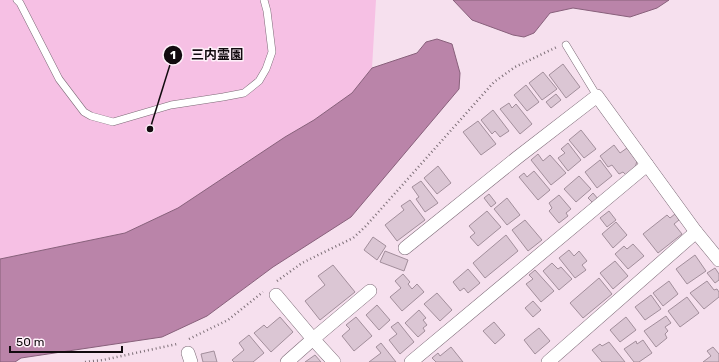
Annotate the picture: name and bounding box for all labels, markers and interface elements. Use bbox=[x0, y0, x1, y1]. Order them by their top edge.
callout: 三内霊園 bbox=[163, 42, 251, 67]
text: 三内霊園 bbox=[191, 47, 243, 62]
text: 1 bbox=[170, 48, 176, 62]
scale bar bbox=[10, 328, 122, 354]
text: 50 m bbox=[16, 335, 44, 349]

